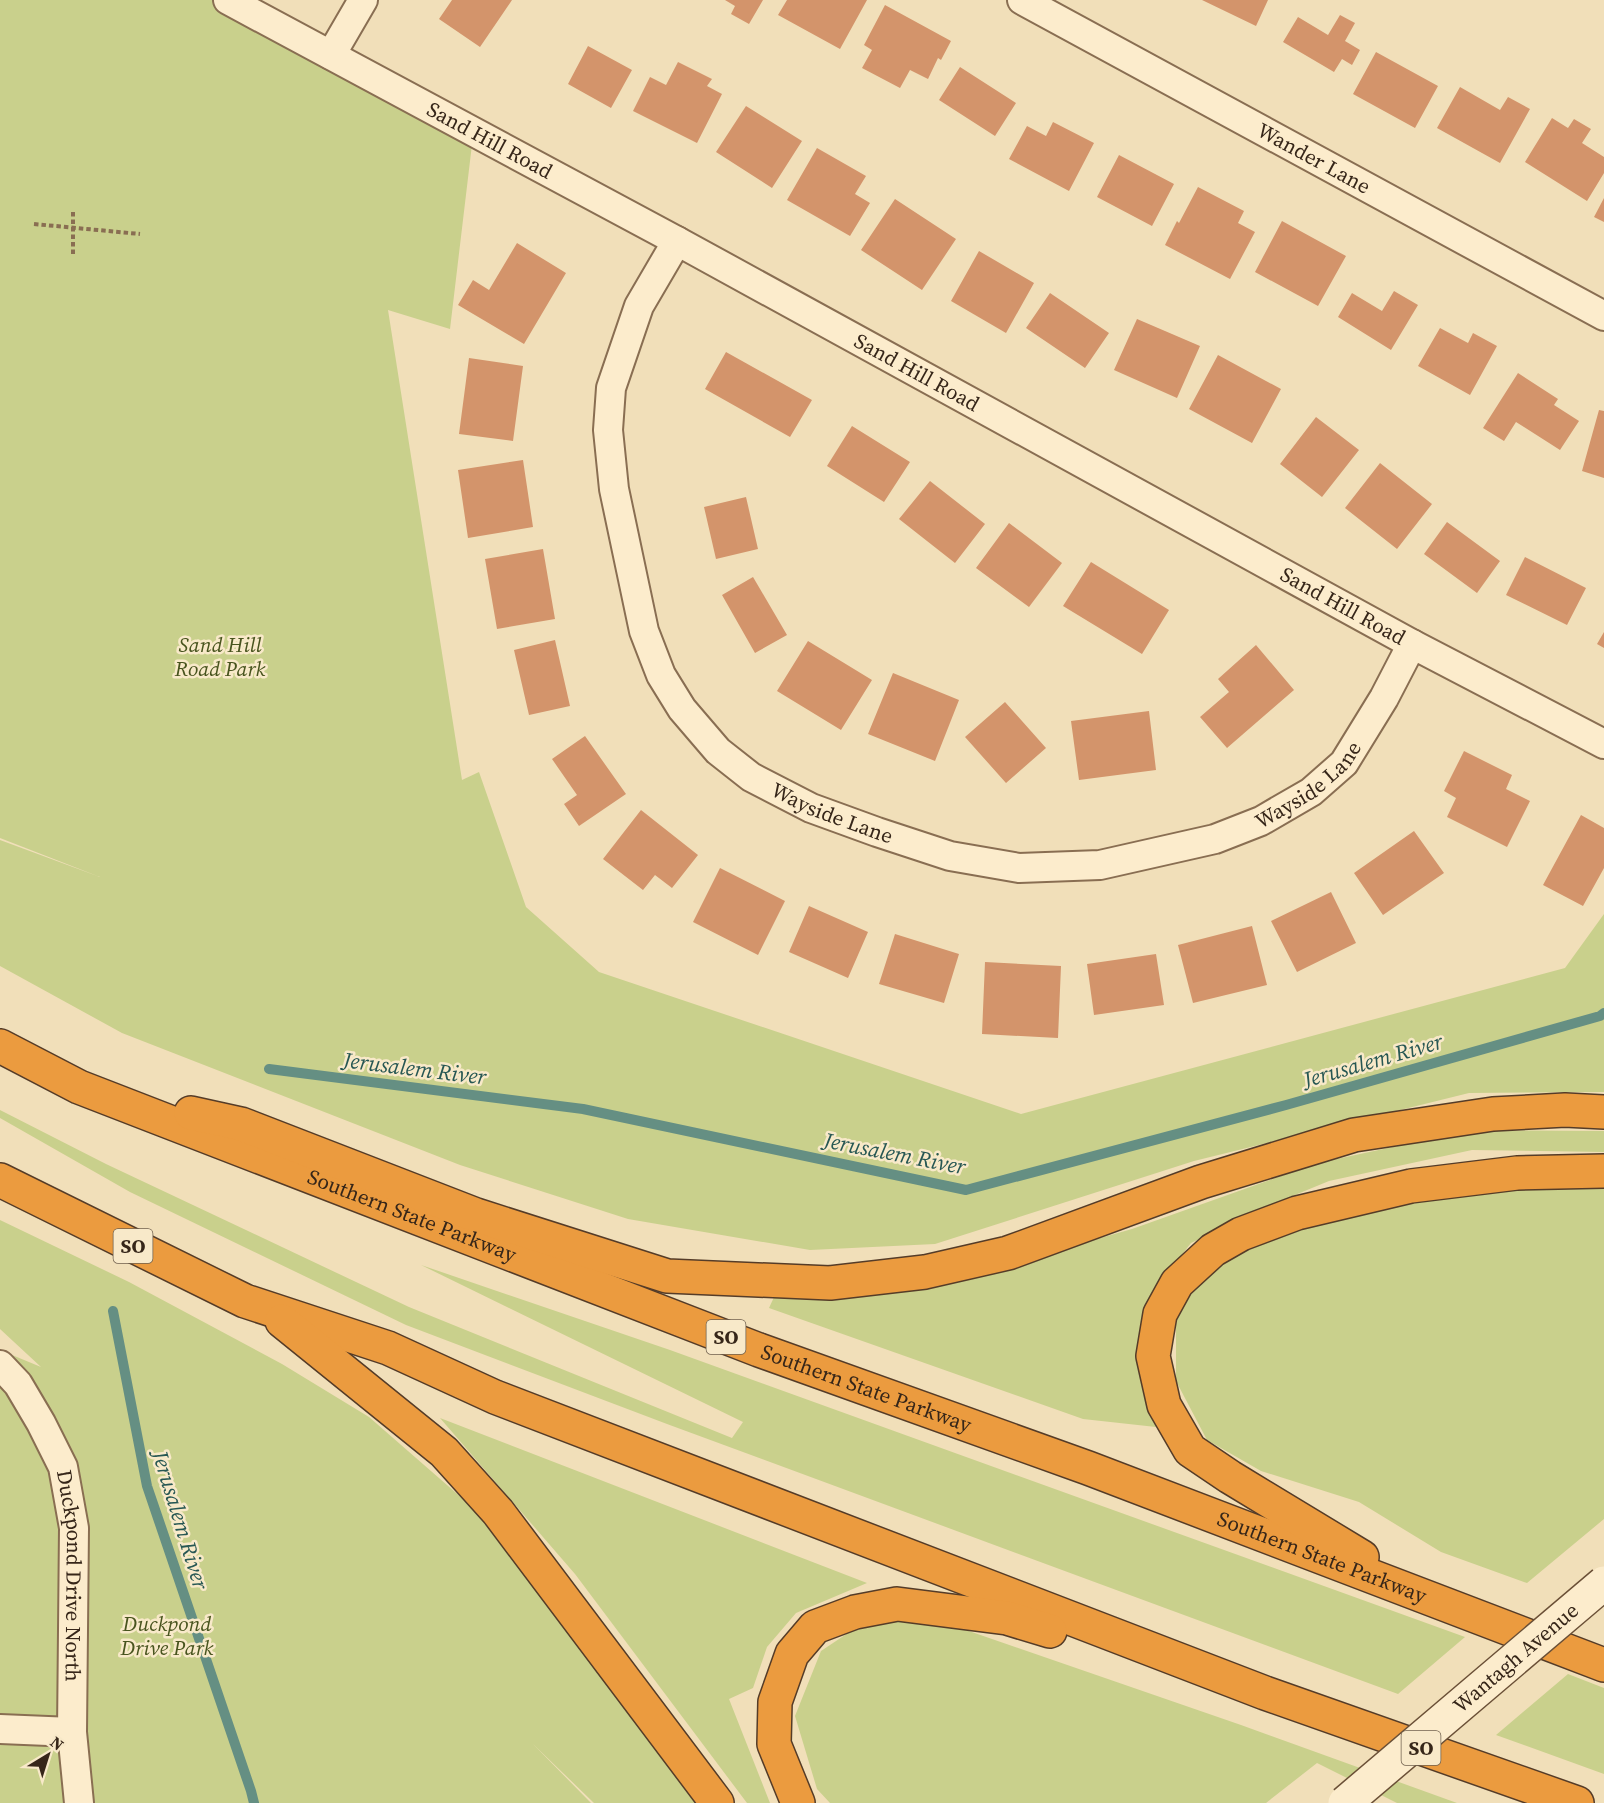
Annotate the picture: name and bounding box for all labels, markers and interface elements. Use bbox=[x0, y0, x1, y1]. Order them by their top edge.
street label: Sand Hill Road bbox=[422, 94, 558, 186]
street label: Wander Lane bbox=[1252, 115, 1376, 201]
street label: Sand Hill Road bbox=[849, 326, 985, 418]
street label: Sand Hill Road bbox=[1275, 560, 1411, 652]
park label: Sand Hill Road Park bbox=[174, 630, 265, 683]
street label: Wayside Lane bbox=[1250, 736, 1368, 835]
street label: Wayside Lane bbox=[766, 775, 897, 850]
water label: Jerusalem River bbox=[1297, 1025, 1447, 1095]
water label: Jerusalem River bbox=[339, 1044, 489, 1092]
water label: Jerusalem River bbox=[819, 1124, 969, 1182]
street label: Southern State Parkway bbox=[304, 1162, 521, 1269]
road number: SO bbox=[114, 1229, 152, 1263]
road number: SO bbox=[706, 1320, 746, 1354]
street label: Southern State Parkway bbox=[757, 1337, 976, 1439]
water label: Jerusalem River bbox=[145, 1444, 217, 1594]
street label: Duckpond Drive North bbox=[50, 1467, 89, 1682]
street label: Southern State Parkway bbox=[1213, 1504, 1431, 1610]
street label: Wantagh Avenue bbox=[1446, 1596, 1584, 1719]
park label: Duckpond Drive Park bbox=[119, 1609, 214, 1662]
north arrow bbox=[18, 1725, 78, 1785]
text: N bbox=[46, 1731, 69, 1756]
road number: SO bbox=[1402, 1731, 1440, 1765]

